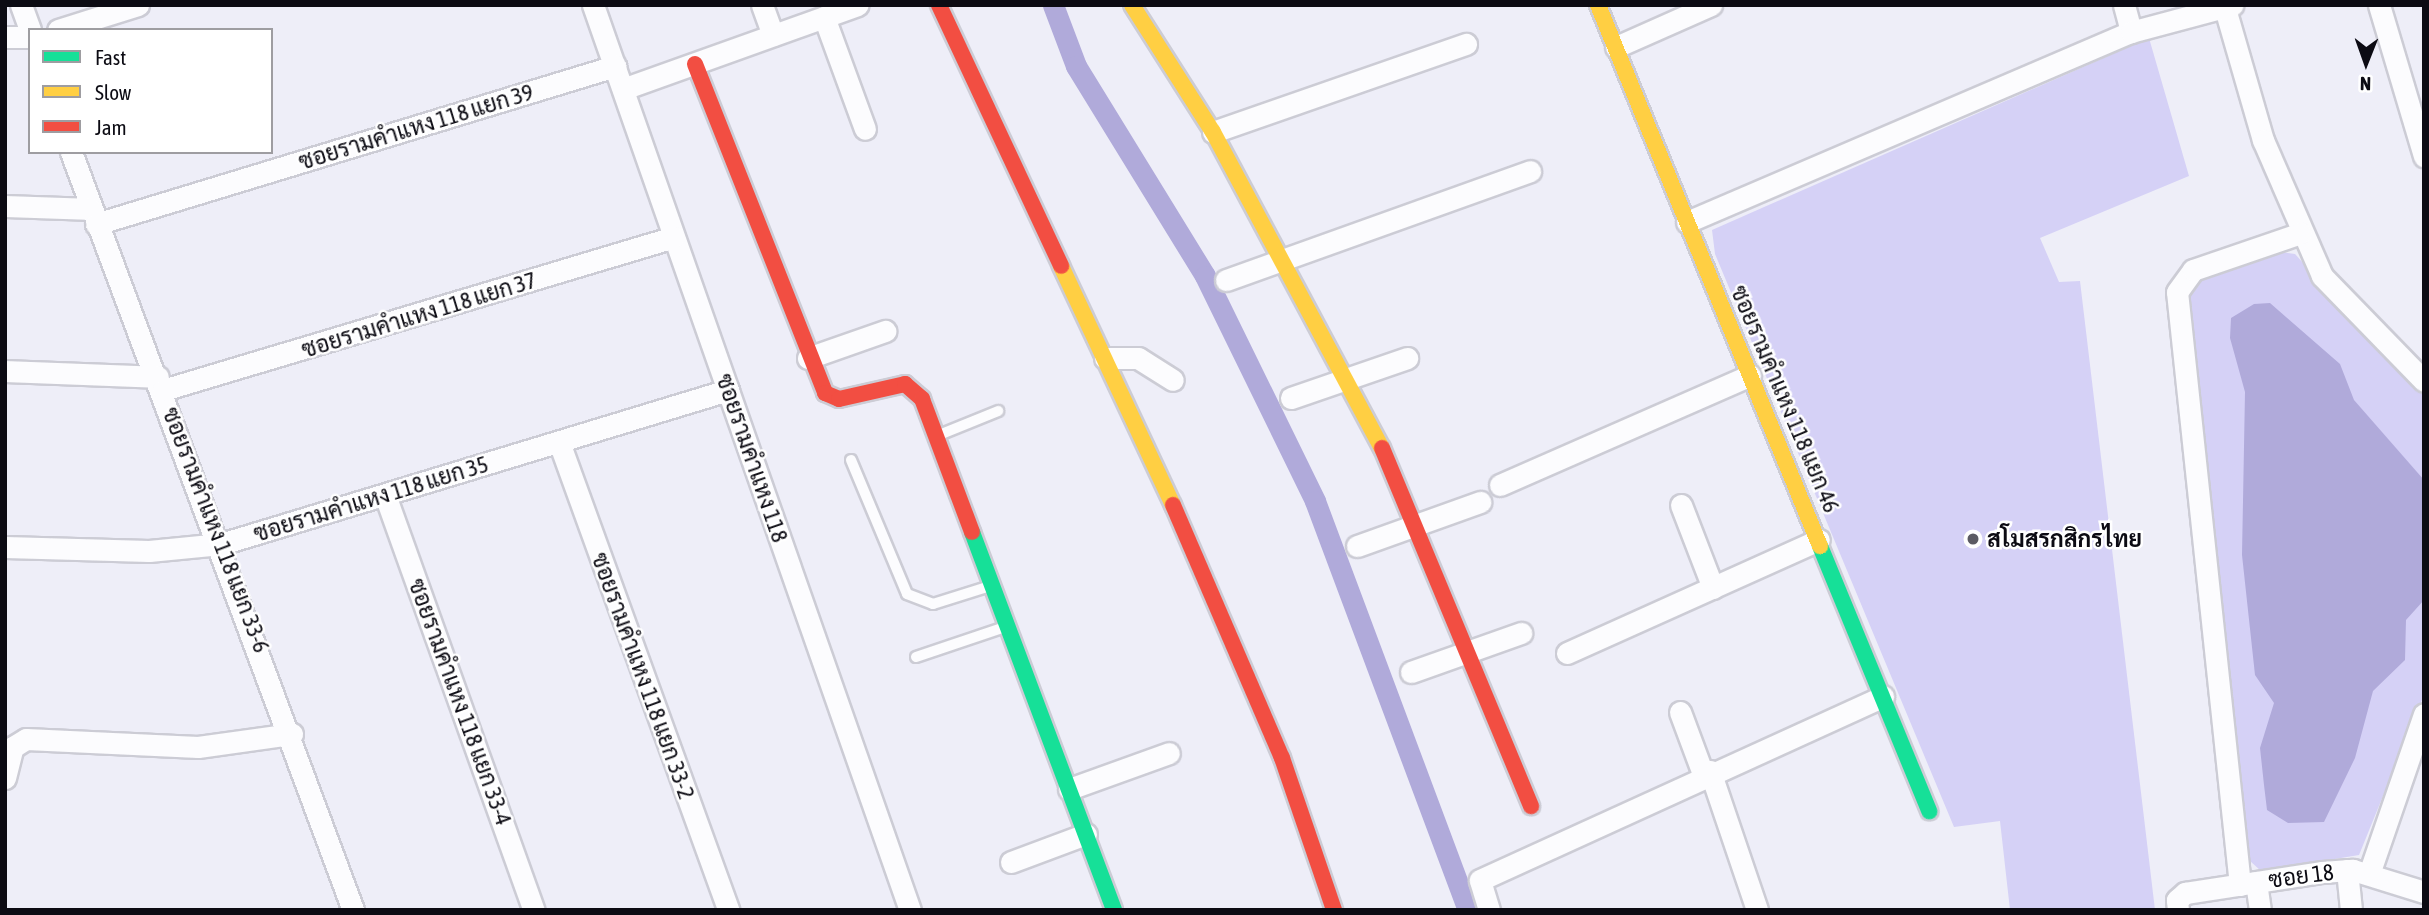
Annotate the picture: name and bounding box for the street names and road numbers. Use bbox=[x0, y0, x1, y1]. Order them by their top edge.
street label: ซอยรามคำแหง 118 แยก 39 bbox=[295, 78, 537, 176]
street label: ซอยรามคำแหง 118 แยก 37 bbox=[298, 266, 540, 364]
street label: ซอยรามคำแหง 118 แยก 46 bbox=[1725, 281, 1845, 517]
street label: ซอยรามคำแหง 118 bbox=[710, 370, 794, 546]
street label: ซอยรามคำแหง 118 แยก 33-6 bbox=[156, 403, 276, 657]
street label: ซอยรามคำแหง 118 แยก 35 bbox=[250, 450, 492, 548]
street label: ซอยรามคำแหง 118 แยก 33-2 bbox=[585, 549, 701, 803]
street label: ซอยรามคำแหง 118 แยก 33-4 bbox=[402, 575, 518, 829]
street label: ซอย 18 bbox=[2267, 858, 2335, 894]

